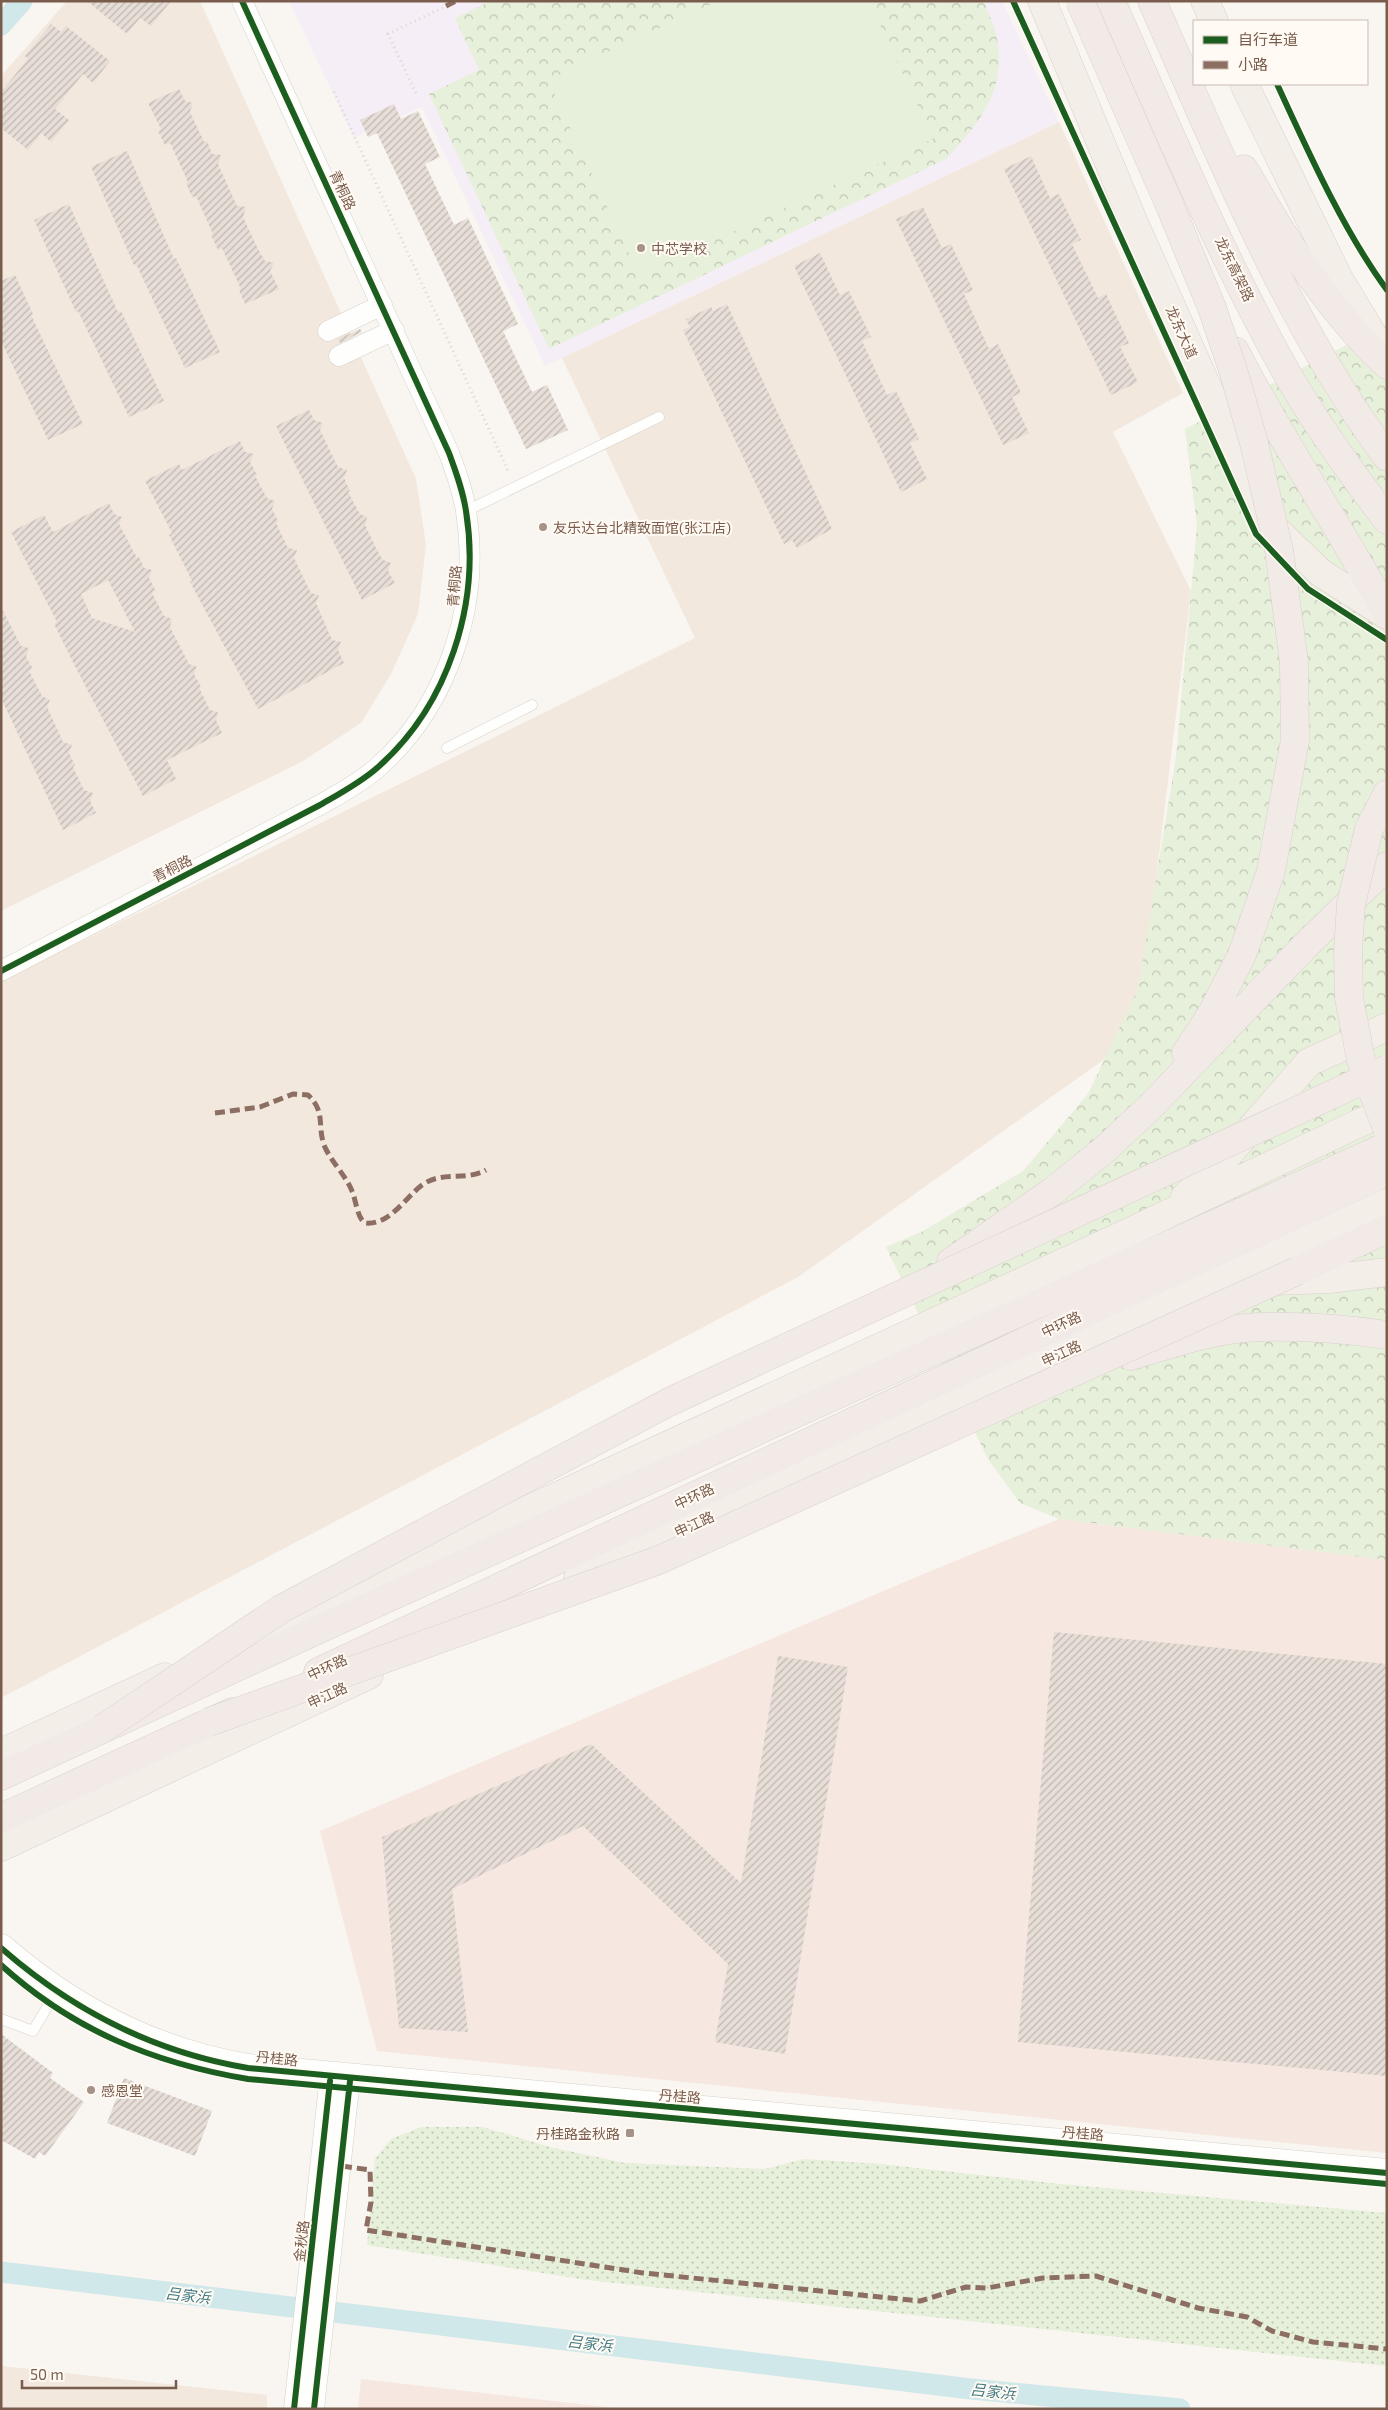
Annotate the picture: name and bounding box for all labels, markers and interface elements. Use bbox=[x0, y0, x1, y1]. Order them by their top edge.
legend bbox=[1193, 20, 1368, 85]
text: 自行车道 bbox=[1238, 30, 1298, 48]
text: 小路 bbox=[1238, 55, 1268, 73]
street label: 青桐路 bbox=[326, 167, 360, 213]
street label: 龙东高架路 bbox=[1212, 234, 1258, 304]
place label: 中芯学校 bbox=[651, 240, 707, 257]
marker: 中芯学校 bbox=[635, 242, 647, 254]
street label: 龙东大道 bbox=[1163, 303, 1201, 361]
place label: 友乐达台北精致面馆(张江店) bbox=[553, 519, 731, 536]
marker: 友乐达台北精致面馆(张江店) bbox=[537, 521, 549, 533]
street label: 青桐路 bbox=[444, 564, 464, 608]
street label: 青桐路 bbox=[149, 851, 195, 885]
street label: 中环路 bbox=[1038, 1307, 1084, 1341]
street label: 申江路 bbox=[1038, 1336, 1084, 1370]
street label: 中环路 bbox=[671, 1479, 717, 1513]
street label: 申江路 bbox=[671, 1507, 717, 1541]
street label: 中环路 bbox=[304, 1650, 350, 1684]
street label: 申江路 bbox=[304, 1678, 350, 1712]
street label: 丹桂路 bbox=[255, 2047, 299, 2069]
place label: 感恩堂 bbox=[101, 2082, 143, 2099]
marker: 感恩堂 bbox=[85, 2084, 97, 2096]
street label: 丹桂路 bbox=[658, 2086, 702, 2106]
street label: 丹桂路 bbox=[1061, 2123, 1105, 2143]
place label: 丹桂路金秋路 bbox=[536, 2125, 620, 2142]
marker: 丹桂路金秋路 bbox=[624, 2127, 636, 2139]
street label: 金秋路 bbox=[290, 2219, 312, 2263]
water label: 吕家浜 bbox=[165, 2283, 213, 2307]
water label: 吕家浜 bbox=[567, 2331, 615, 2355]
scale bar bbox=[22, 2358, 176, 2390]
text: 50 m bbox=[30, 2365, 64, 2383]
water label: 吕家浜 bbox=[970, 2380, 1018, 2403]

